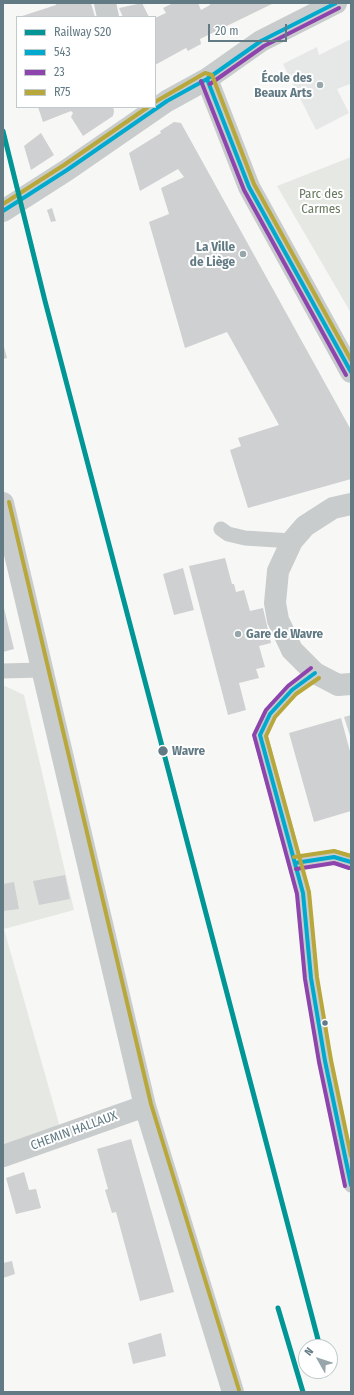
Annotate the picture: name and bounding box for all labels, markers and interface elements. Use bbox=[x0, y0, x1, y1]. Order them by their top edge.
legend bbox=[16, 16, 156, 108]
scale bar bbox=[210, 16, 289, 42]
text: 20 m bbox=[215, 24, 239, 38]
text: Railway S20 bbox=[54, 25, 111, 39]
text: 543 bbox=[54, 45, 71, 59]
text: 23 bbox=[54, 65, 65, 79]
place label: École des Beaux Arts bbox=[254, 70, 312, 101]
marker: École des Beaux Arts bbox=[315, 80, 325, 90]
text: R75 bbox=[54, 85, 71, 99]
park label: Parc des Carmes bbox=[299, 186, 343, 217]
place label: La Ville de Liège bbox=[190, 239, 235, 270]
marker: La Ville de Liège bbox=[238, 249, 248, 259]
place label: Gare de Wavre bbox=[246, 626, 323, 642]
marker: Gare de Wavre bbox=[233, 629, 243, 639]
place label: Wavre bbox=[172, 743, 205, 759]
marker: Wavre bbox=[156, 744, 170, 758]
unlabelled marker bbox=[320, 1018, 330, 1028]
street label: CHEMIN HALLAUX bbox=[29, 1108, 119, 1154]
north arrow bbox=[298, 1339, 338, 1379]
text: N bbox=[302, 1345, 316, 1358]

